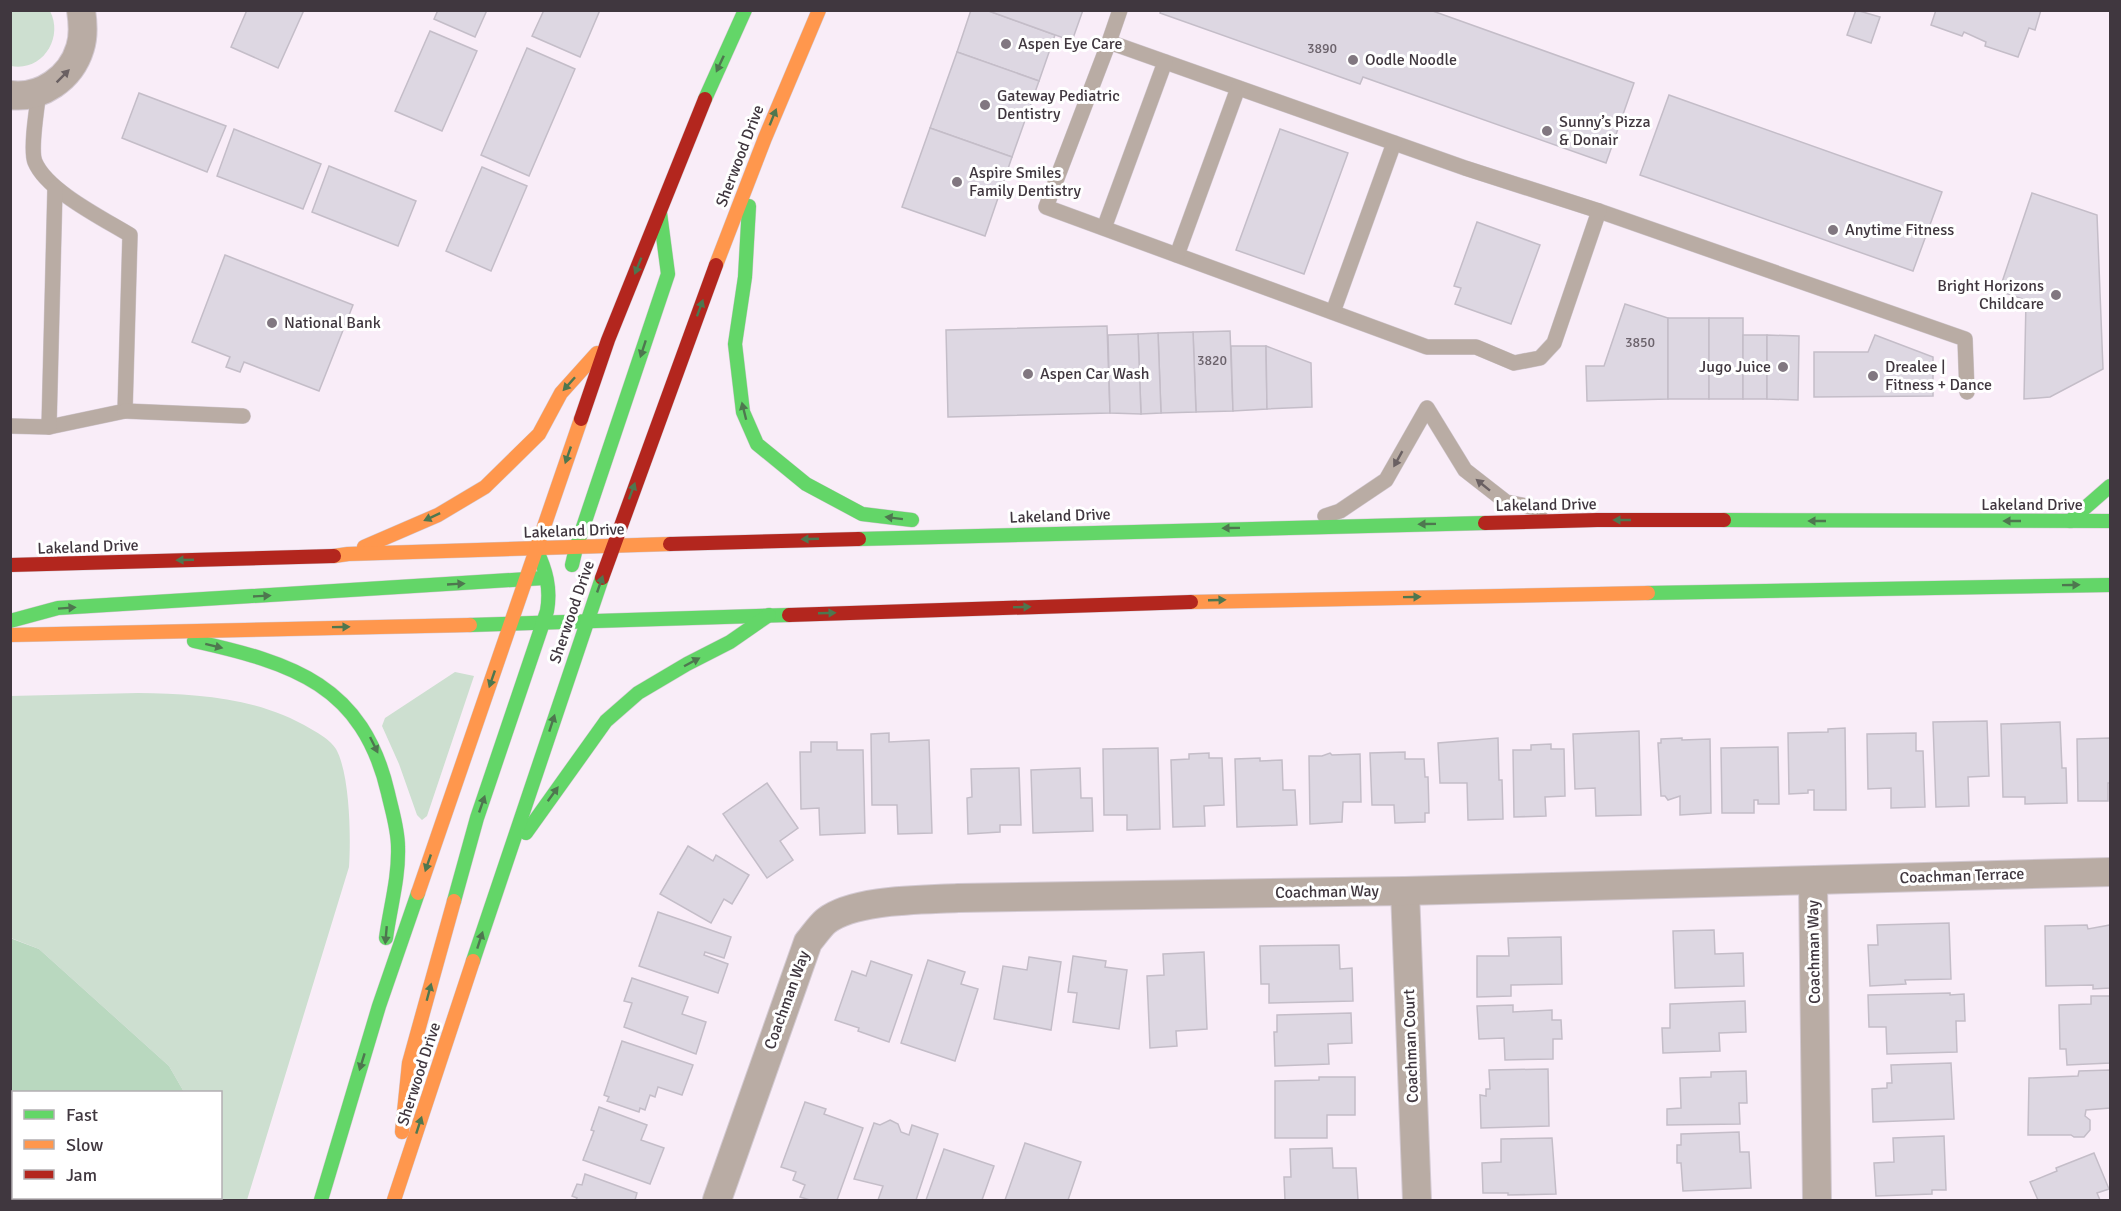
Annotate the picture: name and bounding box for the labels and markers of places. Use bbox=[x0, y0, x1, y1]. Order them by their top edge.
place label: Aspen Eye Care bbox=[1018, 34, 1122, 54]
marker: Aspen Eye Care bbox=[999, 37, 1013, 51]
place label: Oodle Noodle bbox=[1365, 50, 1457, 70]
marker: Oodle Noodle bbox=[1346, 53, 1360, 67]
place label: Gateway Pediatric Dentistry bbox=[997, 86, 1120, 124]
marker: Gateway Pediatric Dentistry bbox=[978, 98, 992, 112]
place label: Sunny’s Pizza & Donair bbox=[1559, 112, 1651, 150]
marker: Sunny’s Pizza & Donair bbox=[1540, 124, 1554, 138]
place label: Aspire Smiles Family Dentistry bbox=[969, 163, 1082, 201]
marker: Aspire Smiles Family Dentistry bbox=[950, 175, 964, 189]
place label: Anytime Fitness bbox=[1845, 220, 1954, 240]
marker: Anytime Fitness bbox=[1826, 223, 1840, 237]
place label: Bright Horizons Childcare bbox=[1937, 276, 2044, 314]
marker: Bright Horizons Childcare bbox=[2049, 288, 2063, 302]
place label: National Bank bbox=[284, 313, 381, 333]
marker: National Bank bbox=[265, 316, 279, 330]
place label: Jugo Juice bbox=[1699, 357, 1771, 377]
place label: Drealee | Fitness + Dance bbox=[1885, 357, 1992, 395]
marker: Jugo Juice bbox=[1776, 360, 1790, 374]
place label: Aspen Car Wash bbox=[1040, 364, 1149, 384]
marker: Aspen Car Wash bbox=[1021, 367, 1035, 381]
marker: Drealee | Fitness + Dance bbox=[1866, 369, 1880, 383]

